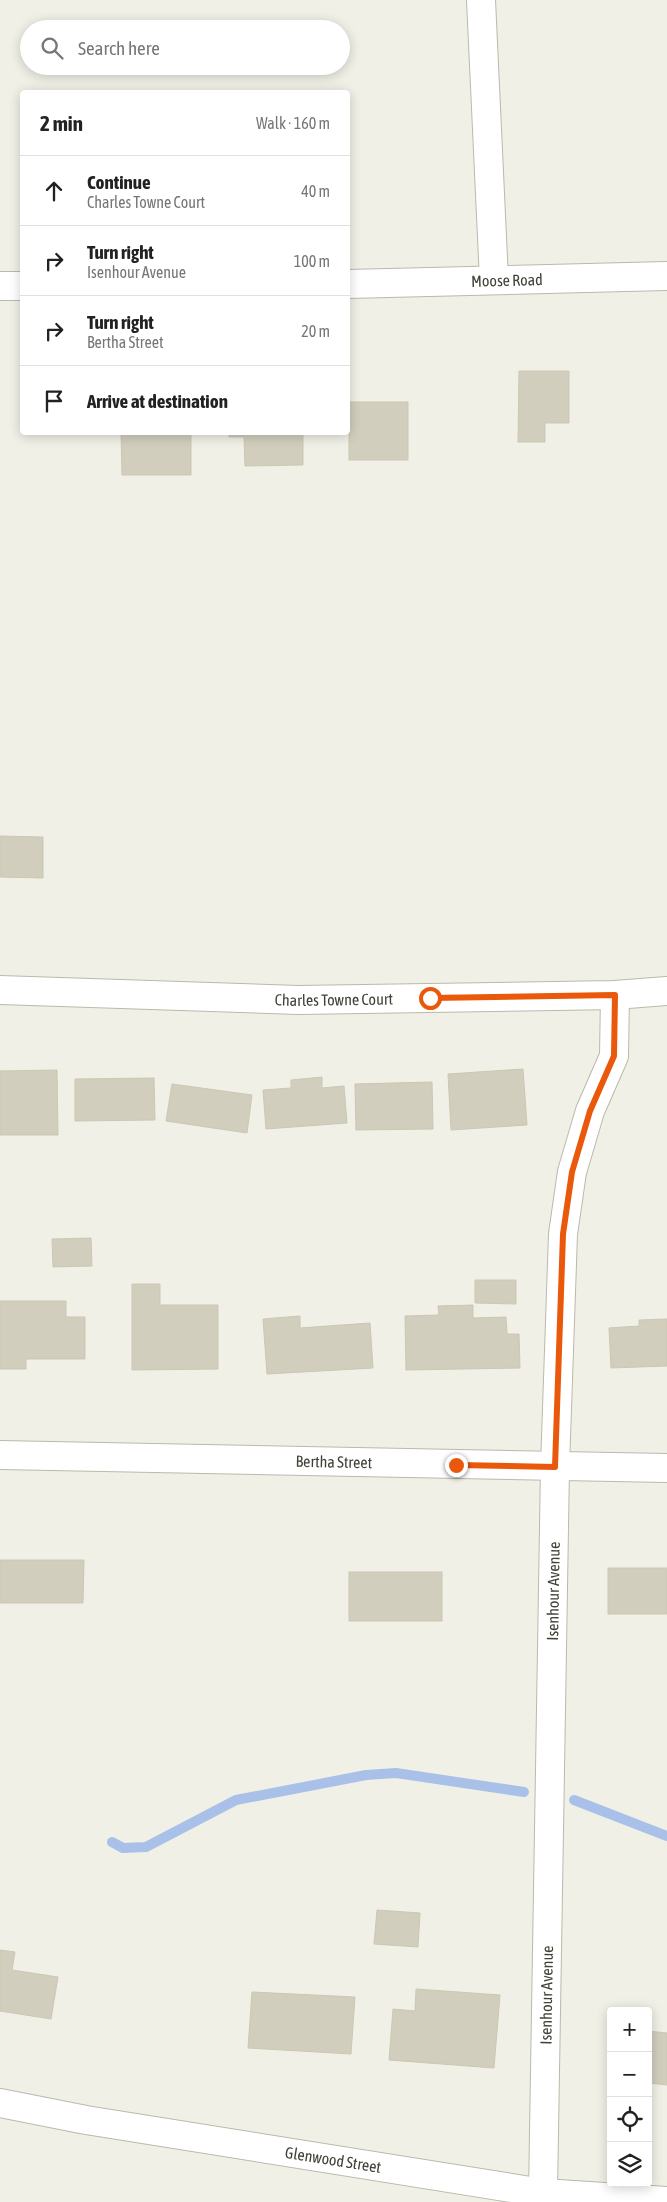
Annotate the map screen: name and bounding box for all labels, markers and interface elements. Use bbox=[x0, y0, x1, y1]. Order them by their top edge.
search box bbox=[20, 20, 350, 75]
icon: search bbox=[38, 34, 66, 62]
text: Search here bbox=[78, 37, 160, 59]
text: 2 min bbox=[40, 111, 83, 135]
text: Walk · 160 m bbox=[256, 114, 330, 132]
text: Continue bbox=[87, 171, 151, 193]
icon: ahead bbox=[40, 177, 68, 205]
text: 40 m bbox=[301, 182, 330, 200]
text: Charles Towne Court bbox=[87, 193, 205, 211]
text: Turn right bbox=[87, 241, 154, 263]
icon: right bbox=[40, 247, 68, 275]
text: 100 m bbox=[294, 252, 330, 270]
text: Isenhour Avenue bbox=[87, 263, 186, 281]
street label: Moose Road bbox=[471, 270, 543, 290]
text: Turn right bbox=[87, 311, 154, 333]
icon: right bbox=[40, 317, 68, 345]
text: 20 m bbox=[301, 322, 330, 340]
text: Bertha Street bbox=[87, 333, 164, 351]
icon: arrive bbox=[40, 387, 68, 415]
text: Arrive at destination bbox=[87, 390, 228, 412]
route start bbox=[419, 987, 442, 1010]
street label: Charles Towne Court bbox=[274, 989, 393, 1009]
street label: Bertha Street bbox=[295, 1452, 373, 1471]
route end bbox=[445, 1454, 468, 1477]
street label: Isenhour Avenue bbox=[543, 1541, 563, 1641]
street label: Isenhour Avenue bbox=[536, 1945, 556, 2045]
map controls bbox=[607, 2007, 652, 2187]
button: + bbox=[607, 2007, 652, 2052]
button: − bbox=[607, 2052, 652, 2097]
button: locate bbox=[607, 2097, 652, 2142]
button: layers bbox=[607, 2142, 652, 2187]
street label: Glenwood Street bbox=[284, 2143, 383, 2176]

